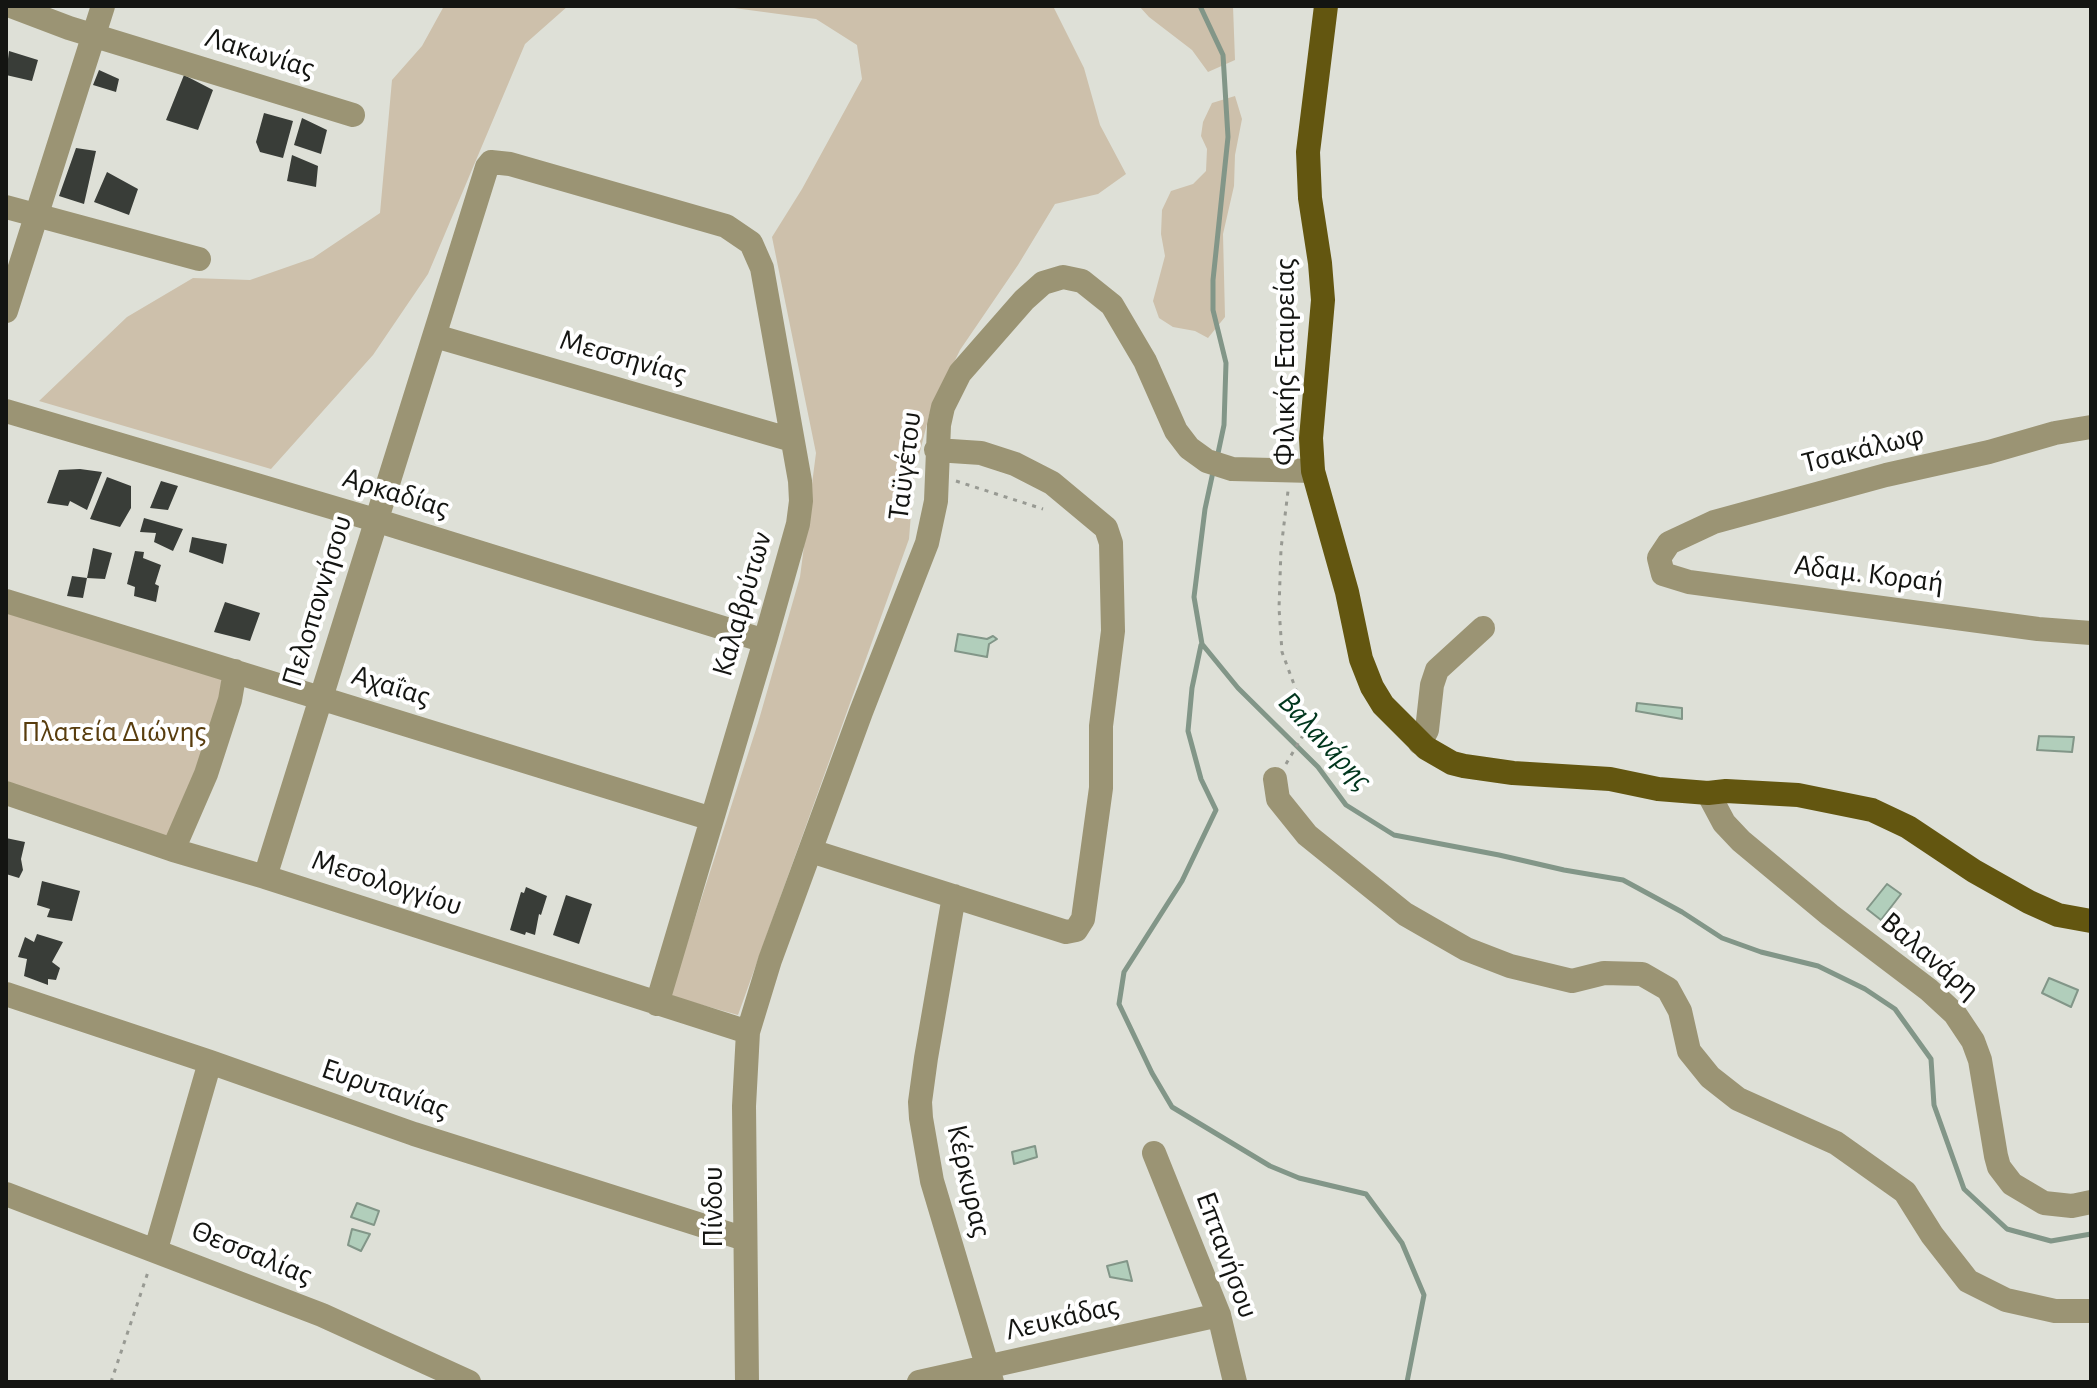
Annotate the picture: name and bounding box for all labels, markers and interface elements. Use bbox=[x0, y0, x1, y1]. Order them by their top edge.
street label: Λακωνίας bbox=[201, 19, 319, 87]
street label: Φιλικής Εταιρείας bbox=[1267, 258, 1303, 466]
street label: Μεσσηνίας bbox=[555, 322, 691, 392]
street label: Ταϋγέτου bbox=[880, 410, 930, 522]
street label: Τσακάλωφ bbox=[1798, 416, 1928, 482]
street label: Αρκαδίας bbox=[338, 460, 454, 526]
street label: Πελοποννήσου bbox=[274, 511, 360, 691]
street label: Καλαβρύτων bbox=[704, 527, 780, 681]
street label: Αδαμ. Κοραή bbox=[1792, 547, 1946, 601]
street label: Αχαΐας bbox=[347, 657, 435, 715]
water label: Βαλανάρης bbox=[1270, 684, 1380, 798]
park label: Πλατεία Διώνης bbox=[22, 714, 206, 750]
street label: Μεσολογγίου bbox=[307, 842, 467, 924]
street label: Βαλανάρη bbox=[1873, 904, 1987, 1008]
street label: Ευρυτανίας bbox=[317, 1051, 453, 1127]
street label: Κέρκυρας bbox=[939, 1121, 999, 1241]
street label: Πίνδου bbox=[695, 1166, 731, 1248]
street label: Επτανήσου bbox=[1188, 1187, 1266, 1323]
street label: Θεσσαλίας bbox=[186, 1212, 318, 1294]
street label: Λευκάδας bbox=[1002, 1288, 1122, 1348]

